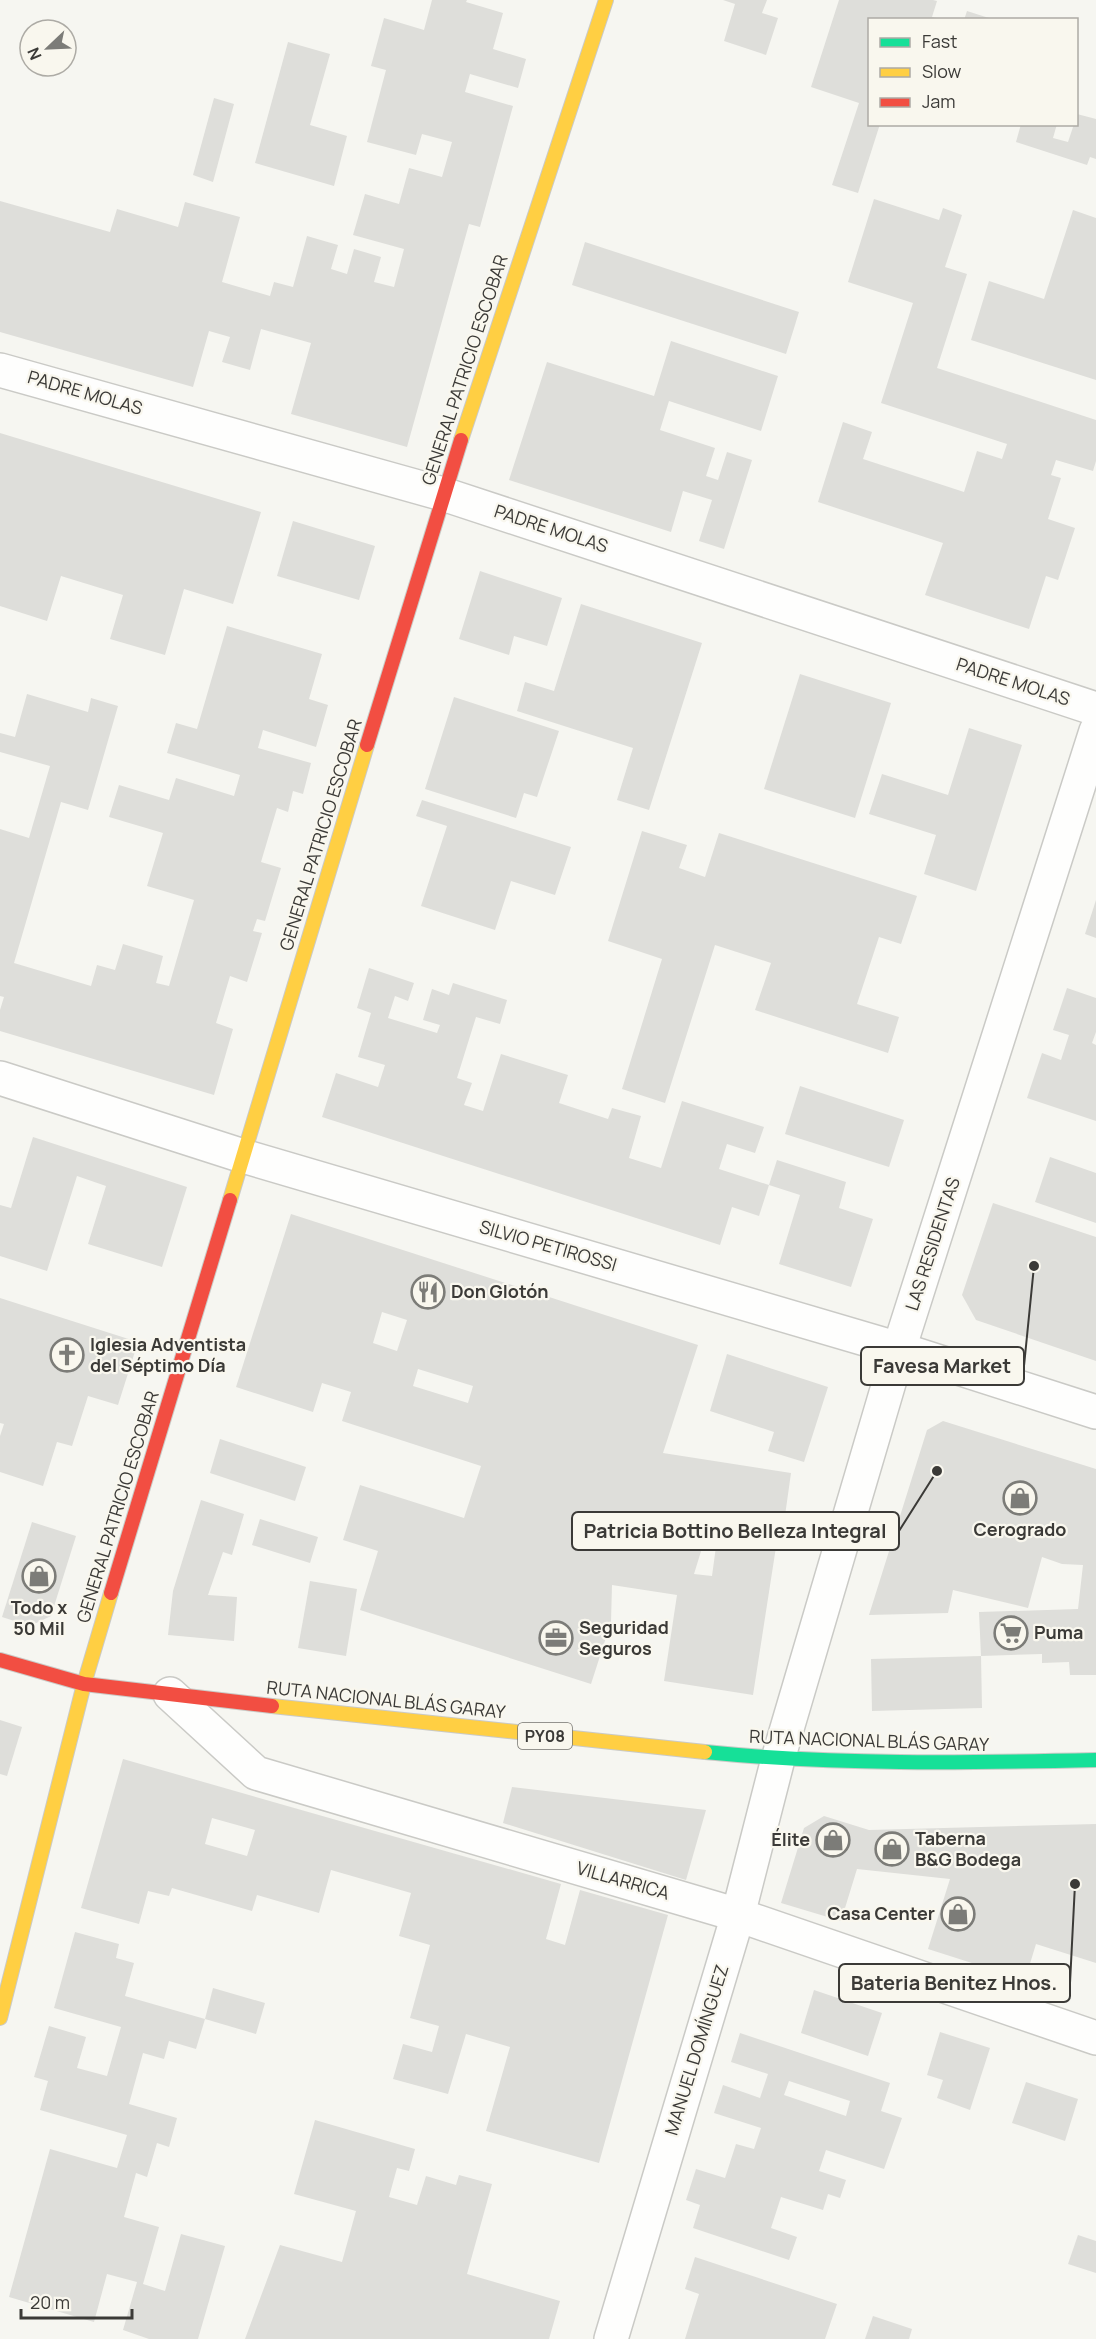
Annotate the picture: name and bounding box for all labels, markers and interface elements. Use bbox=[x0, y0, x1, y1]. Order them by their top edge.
north arrow bbox=[18, 18, 78, 78]
legend bbox=[868, 18, 1078, 126]
text: Fast bbox=[922, 29, 957, 53]
text: N bbox=[22, 44, 47, 63]
text: Slow bbox=[922, 59, 962, 83]
text: Jam bbox=[922, 89, 956, 113]
street label: GENERAL PATRICIO ESCOBAR bbox=[415, 251, 513, 488]
street label: PADRE MOLAS bbox=[25, 364, 145, 420]
street label: PADRE MOLAS bbox=[491, 498, 611, 558]
street label: PADRE MOLAS bbox=[953, 651, 1073, 711]
street label: GENERAL PATRICIO ESCOBAR bbox=[273, 716, 367, 953]
street label: LAS RESIDENTAS bbox=[899, 1174, 965, 1313]
street label: SILVIO PETIROSSI bbox=[477, 1214, 620, 1276]
restaurant icon: Don Glotón bbox=[410, 1274, 446, 1310]
place label: Don Glotón bbox=[451, 1279, 549, 1303]
place label: Iglesia Adventista del Séptimo Día bbox=[90, 1332, 246, 1377]
church icon: Iglesia Adventista del Séptimo Día bbox=[49, 1337, 85, 1373]
callout: Favesa Market bbox=[861, 1347, 1024, 1385]
text: Favesa Market bbox=[873, 1352, 1011, 1379]
street label: GENERAL PATRICIO ESCOBAR bbox=[70, 1388, 164, 1625]
shop icon: Cerogrado bbox=[1002, 1480, 1038, 1516]
callout: Patricia Bottino Belleza Integral bbox=[572, 1512, 899, 1550]
text: Patricia Bottino Belleza Integral bbox=[584, 1517, 887, 1544]
place label: Cerogrado bbox=[974, 1517, 1066, 1541]
shop icon: Todo x 50 Mil bbox=[21, 1558, 57, 1594]
place label: Todo x 50 Mil bbox=[11, 1595, 67, 1640]
place label: Seguridad Seguros bbox=[579, 1615, 669, 1660]
supermarket icon: Puma bbox=[993, 1615, 1029, 1651]
office icon: Seguridad Seguros bbox=[538, 1620, 574, 1656]
place label: Puma bbox=[1034, 1620, 1083, 1644]
street label: RUTA NACIONAL BLÁS GARAY bbox=[266, 1675, 508, 1724]
road number: PY08 bbox=[518, 1723, 572, 1749]
street label: RUTA NACIONAL BLÁS GARAY bbox=[749, 1724, 990, 1756]
shop icon: Élite bbox=[815, 1822, 851, 1858]
place label: Taberna B&G Bodega bbox=[915, 1826, 1021, 1871]
place label: Élite bbox=[771, 1827, 810, 1851]
shop icon: Taberna B&G Bodega bbox=[874, 1831, 910, 1867]
street label: VILLARRICA bbox=[574, 1855, 673, 1905]
shop icon: Casa Center bbox=[940, 1896, 976, 1932]
place label: Casa Center bbox=[827, 1901, 935, 1925]
street label: MANUEL DOMÍNGUEZ bbox=[659, 1962, 733, 2138]
callout: Bateria Benitez Hnos. bbox=[839, 1964, 1070, 2002]
text: Bateria Benitez Hnos. bbox=[851, 1969, 1057, 1996]
scale bar bbox=[21, 2282, 132, 2320]
text: 20 m bbox=[30, 2290, 70, 2314]

